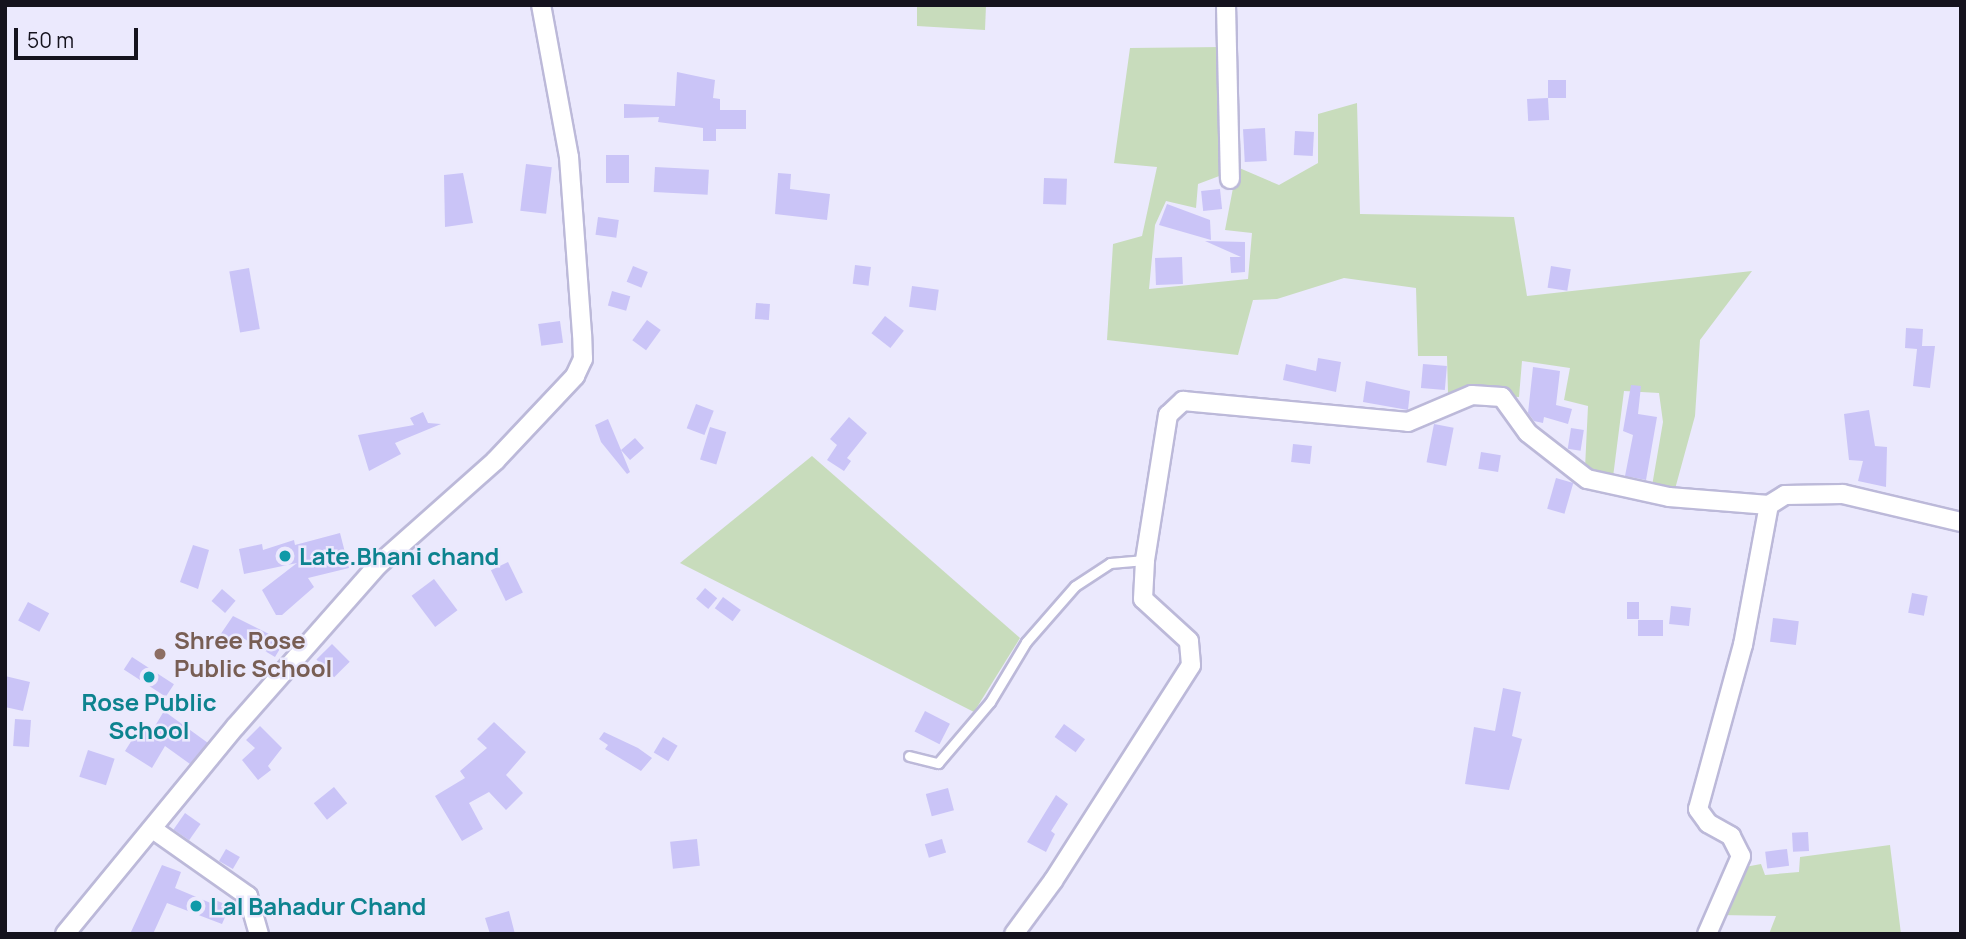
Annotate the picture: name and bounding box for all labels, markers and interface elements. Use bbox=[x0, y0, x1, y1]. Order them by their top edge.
scale bar bbox=[18, 14, 142, 58]
text: 50 m bbox=[27, 26, 74, 54]
place label: Late.Bhani chand bbox=[299, 542, 499, 570]
marker: Late.Bhani chand bbox=[277, 548, 293, 564]
place label: Shree Rose Public School bbox=[174, 626, 332, 682]
marker: Shree Rose Public School bbox=[152, 646, 168, 662]
marker: Rose Public School bbox=[141, 669, 157, 685]
place label: Rose Public School bbox=[81, 688, 217, 744]
place label: Lal Bahadur Chand bbox=[210, 892, 426, 920]
marker: Lal Bahadur Chand bbox=[188, 898, 204, 914]

